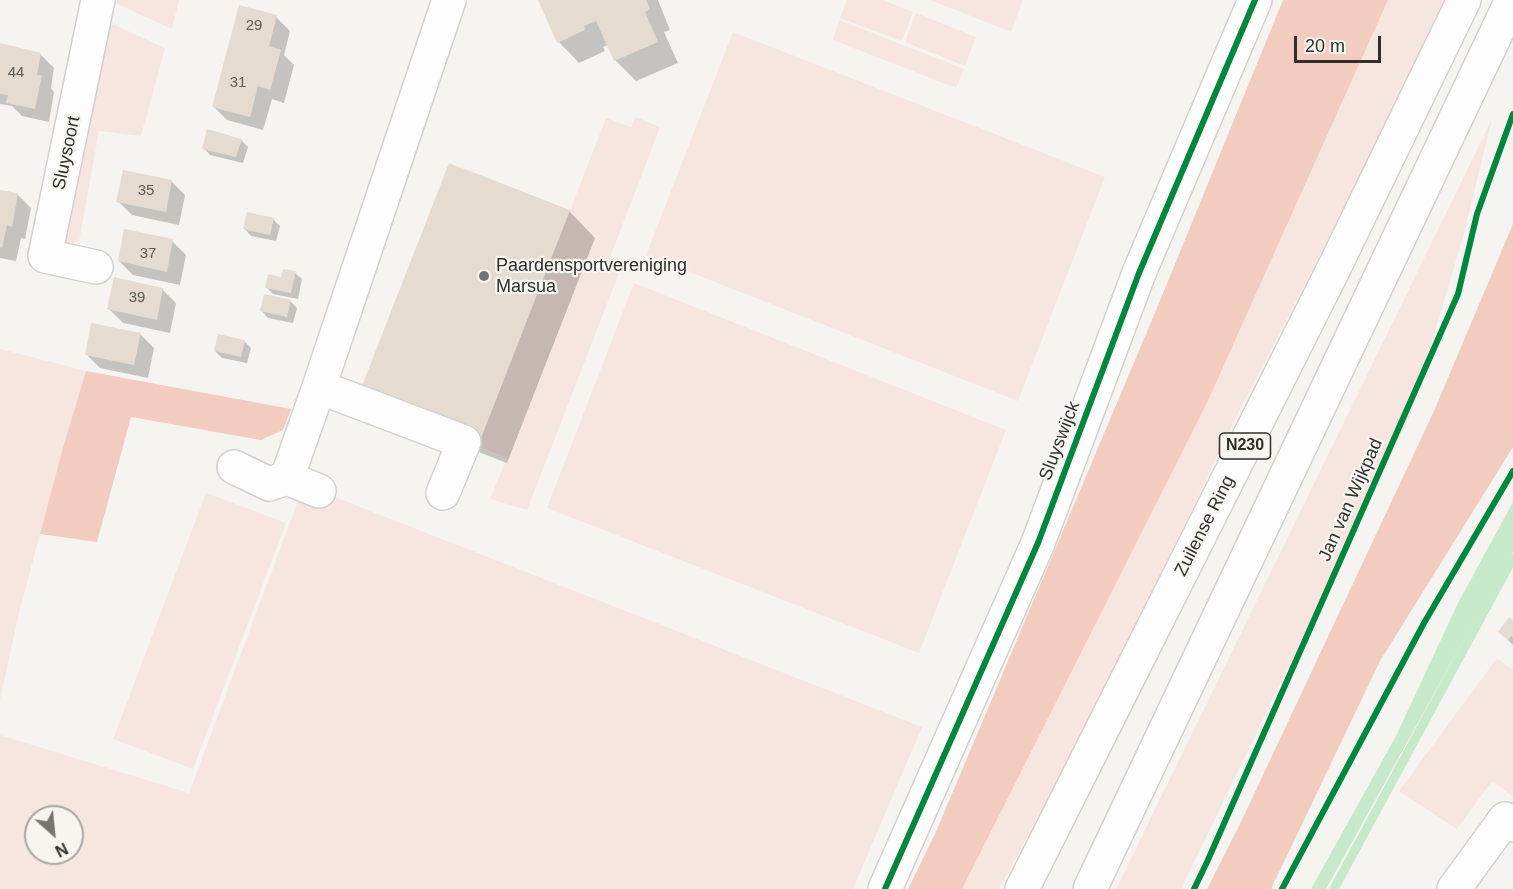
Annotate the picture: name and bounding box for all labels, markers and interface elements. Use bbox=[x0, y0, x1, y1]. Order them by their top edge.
house number: 29 bbox=[246, 17, 262, 35]
scale bar bbox=[1297, 24, 1384, 62]
text: 20 m bbox=[1305, 36, 1345, 56]
house number: 44 bbox=[8, 64, 24, 82]
house number: 31 bbox=[230, 74, 246, 92]
street label: Sluysoort bbox=[49, 114, 85, 192]
house number: 35 bbox=[138, 182, 154, 200]
house number: 37 bbox=[140, 245, 156, 263]
place label: Paardensportvereniging Marsua bbox=[496, 255, 687, 298]
marker: Paardensportvereniging Marsua bbox=[477, 269, 491, 283]
house number: 39 bbox=[129, 289, 145, 307]
street label: Sluyswijck bbox=[1035, 398, 1085, 484]
road number: N230 bbox=[1220, 433, 1270, 459]
street label: Jan van Wijkpad bbox=[1314, 435, 1388, 565]
street label: Zuilense Ring bbox=[1170, 472, 1240, 580]
north arrow bbox=[24, 805, 84, 865]
text: N bbox=[52, 840, 71, 860]

